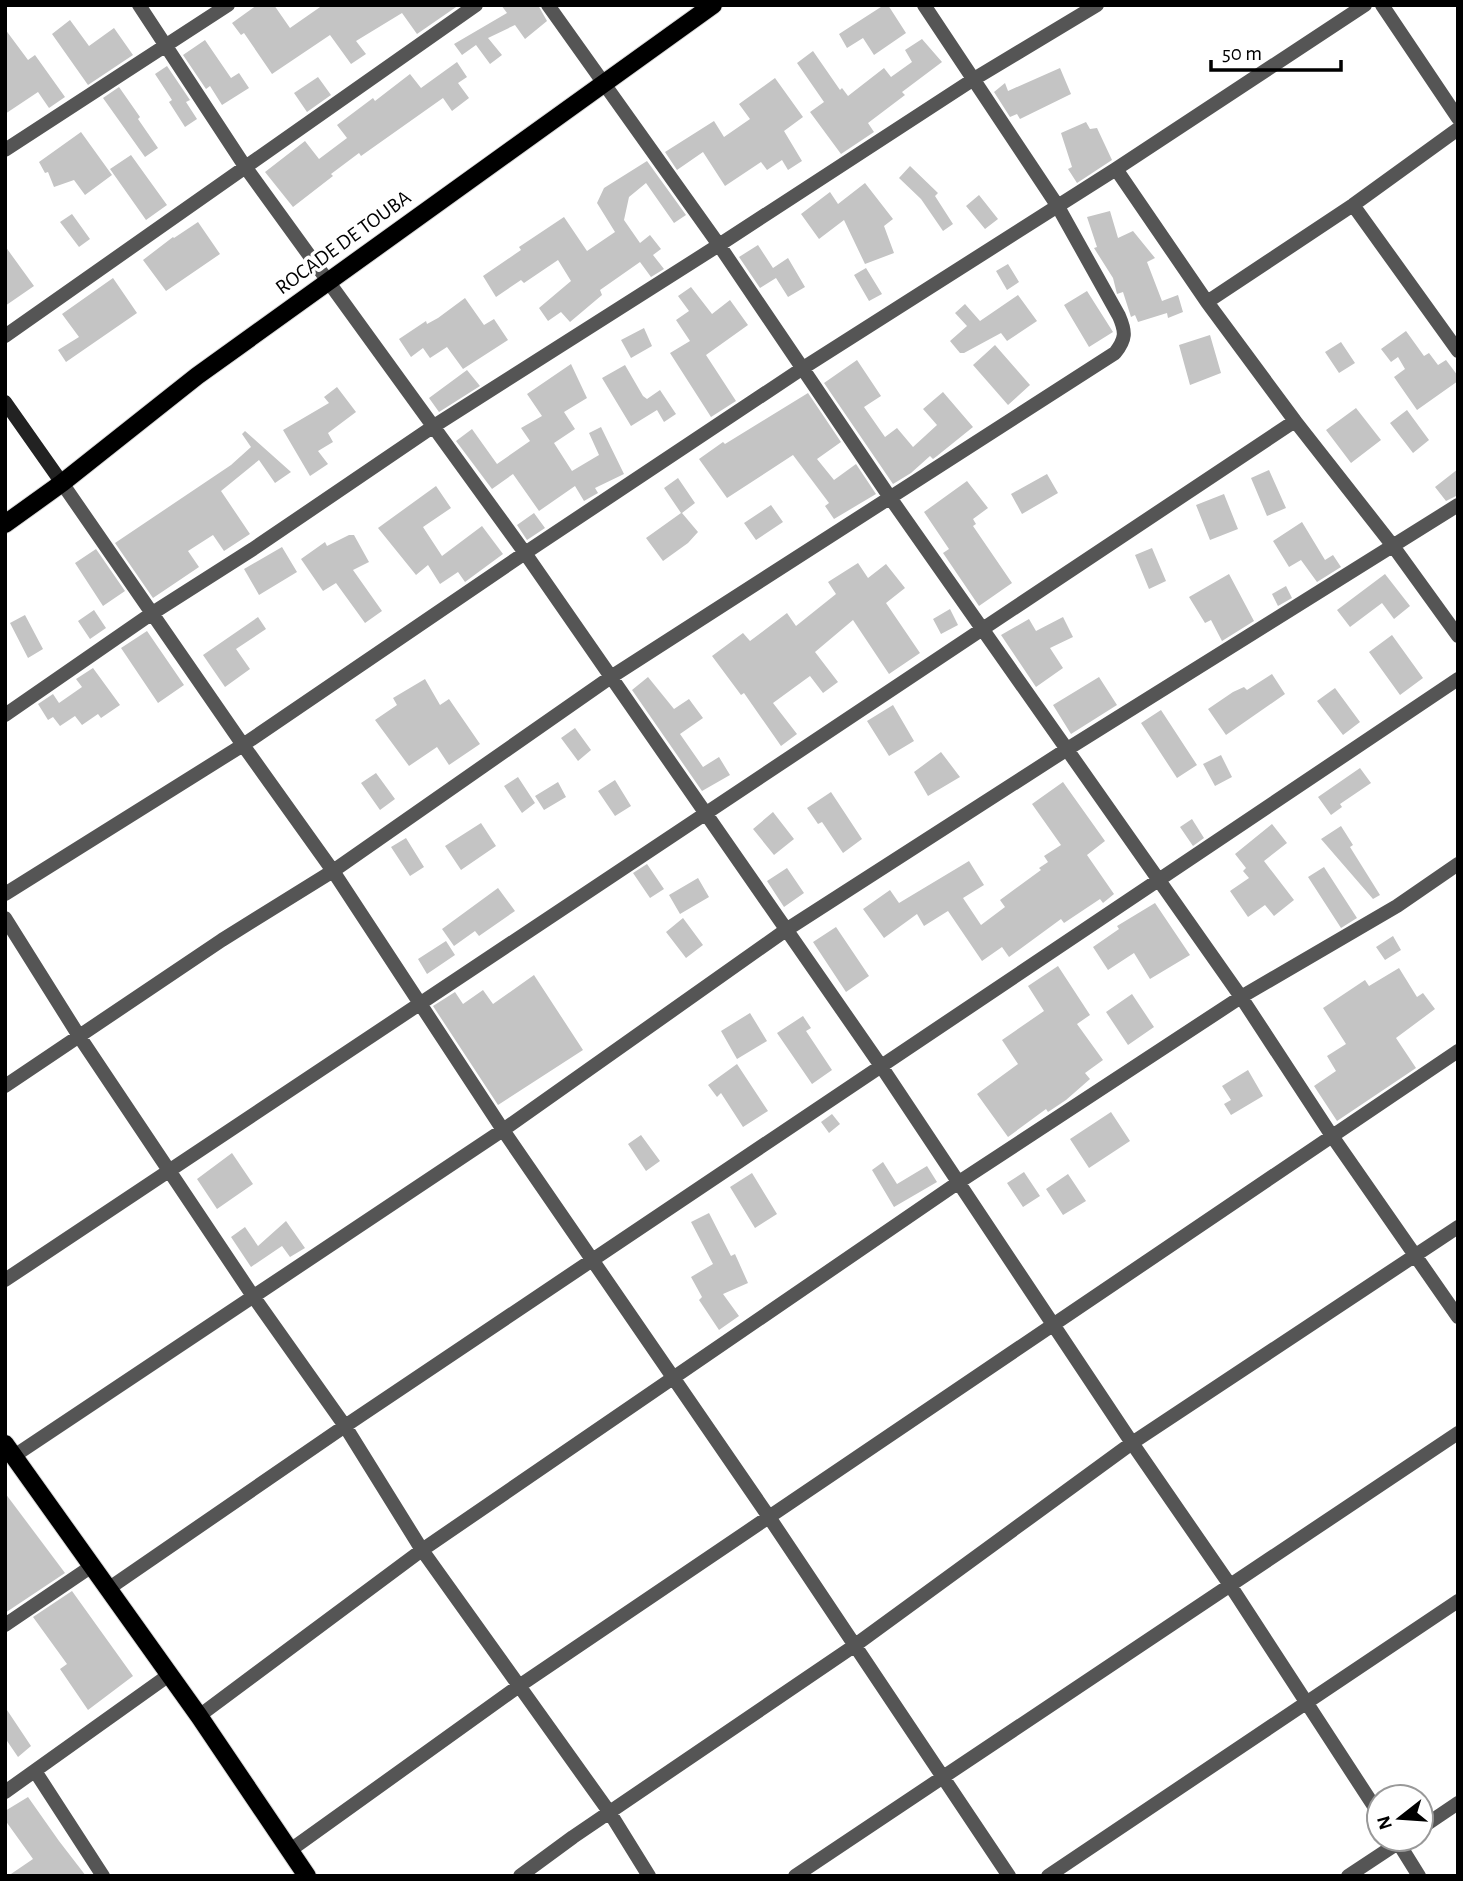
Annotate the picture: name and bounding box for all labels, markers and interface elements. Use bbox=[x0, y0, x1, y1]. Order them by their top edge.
scale bar bbox=[1211, 28, 1340, 72]
text: 50 m bbox=[1222, 43, 1262, 64]
street label: ROCADE DE TOUBA bbox=[272, 186, 415, 298]
north arrow bbox=[1365, 1783, 1435, 1853]
text: N bbox=[1374, 1813, 1396, 1832]

